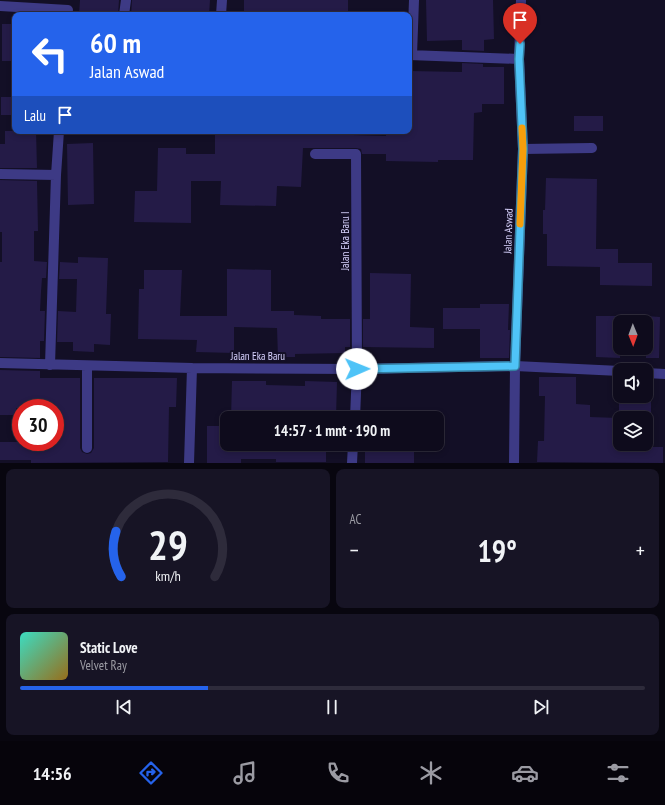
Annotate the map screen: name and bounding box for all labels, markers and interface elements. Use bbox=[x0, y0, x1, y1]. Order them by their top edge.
pin bbox=[503, 3, 537, 44]
icon: arrive bbox=[509, 9, 531, 31]
text: 60 m bbox=[90, 24, 141, 61]
icon: left bbox=[24, 28, 76, 80]
text: Jalan Aswad bbox=[90, 60, 164, 83]
icon: arrive bbox=[54, 104, 76, 126]
text: Lalu bbox=[24, 106, 46, 125]
street label: Jalan Aswad bbox=[500, 208, 516, 255]
street label: Jalan Eka Baru I bbox=[338, 211, 352, 272]
north arrow bbox=[613, 315, 653, 355]
map controls bbox=[613, 315, 653, 451]
position arrow bbox=[336, 348, 378, 390]
street label: Jalan Eka Baru bbox=[230, 349, 285, 363]
button: sound bbox=[613, 363, 653, 403]
speed limit sign: 30 bbox=[12, 399, 64, 451]
button: layers bbox=[613, 411, 653, 451]
text: 14:57 · 1 mnt · 190 m bbox=[274, 421, 390, 440]
text: AC bbox=[350, 511, 361, 528]
text: 29 bbox=[148, 517, 188, 570]
text: 19° bbox=[477, 531, 517, 570]
text: − bbox=[350, 536, 359, 564]
text: + bbox=[636, 536, 645, 564]
text: km/h bbox=[155, 565, 180, 584]
text: Static Love bbox=[80, 638, 138, 657]
text: Velvet Ray bbox=[80, 657, 127, 674]
icon: previous bbox=[113, 696, 135, 718]
icon: pause bbox=[321, 696, 343, 718]
icon: next bbox=[530, 696, 552, 718]
icon: directions bbox=[137, 759, 165, 787]
icon: music bbox=[231, 759, 259, 787]
icon: phone bbox=[324, 759, 352, 787]
icon: climate bbox=[417, 759, 445, 787]
icon: car bbox=[511, 759, 539, 787]
icon: filters bbox=[604, 759, 632, 787]
text: 14:56 bbox=[33, 762, 72, 785]

